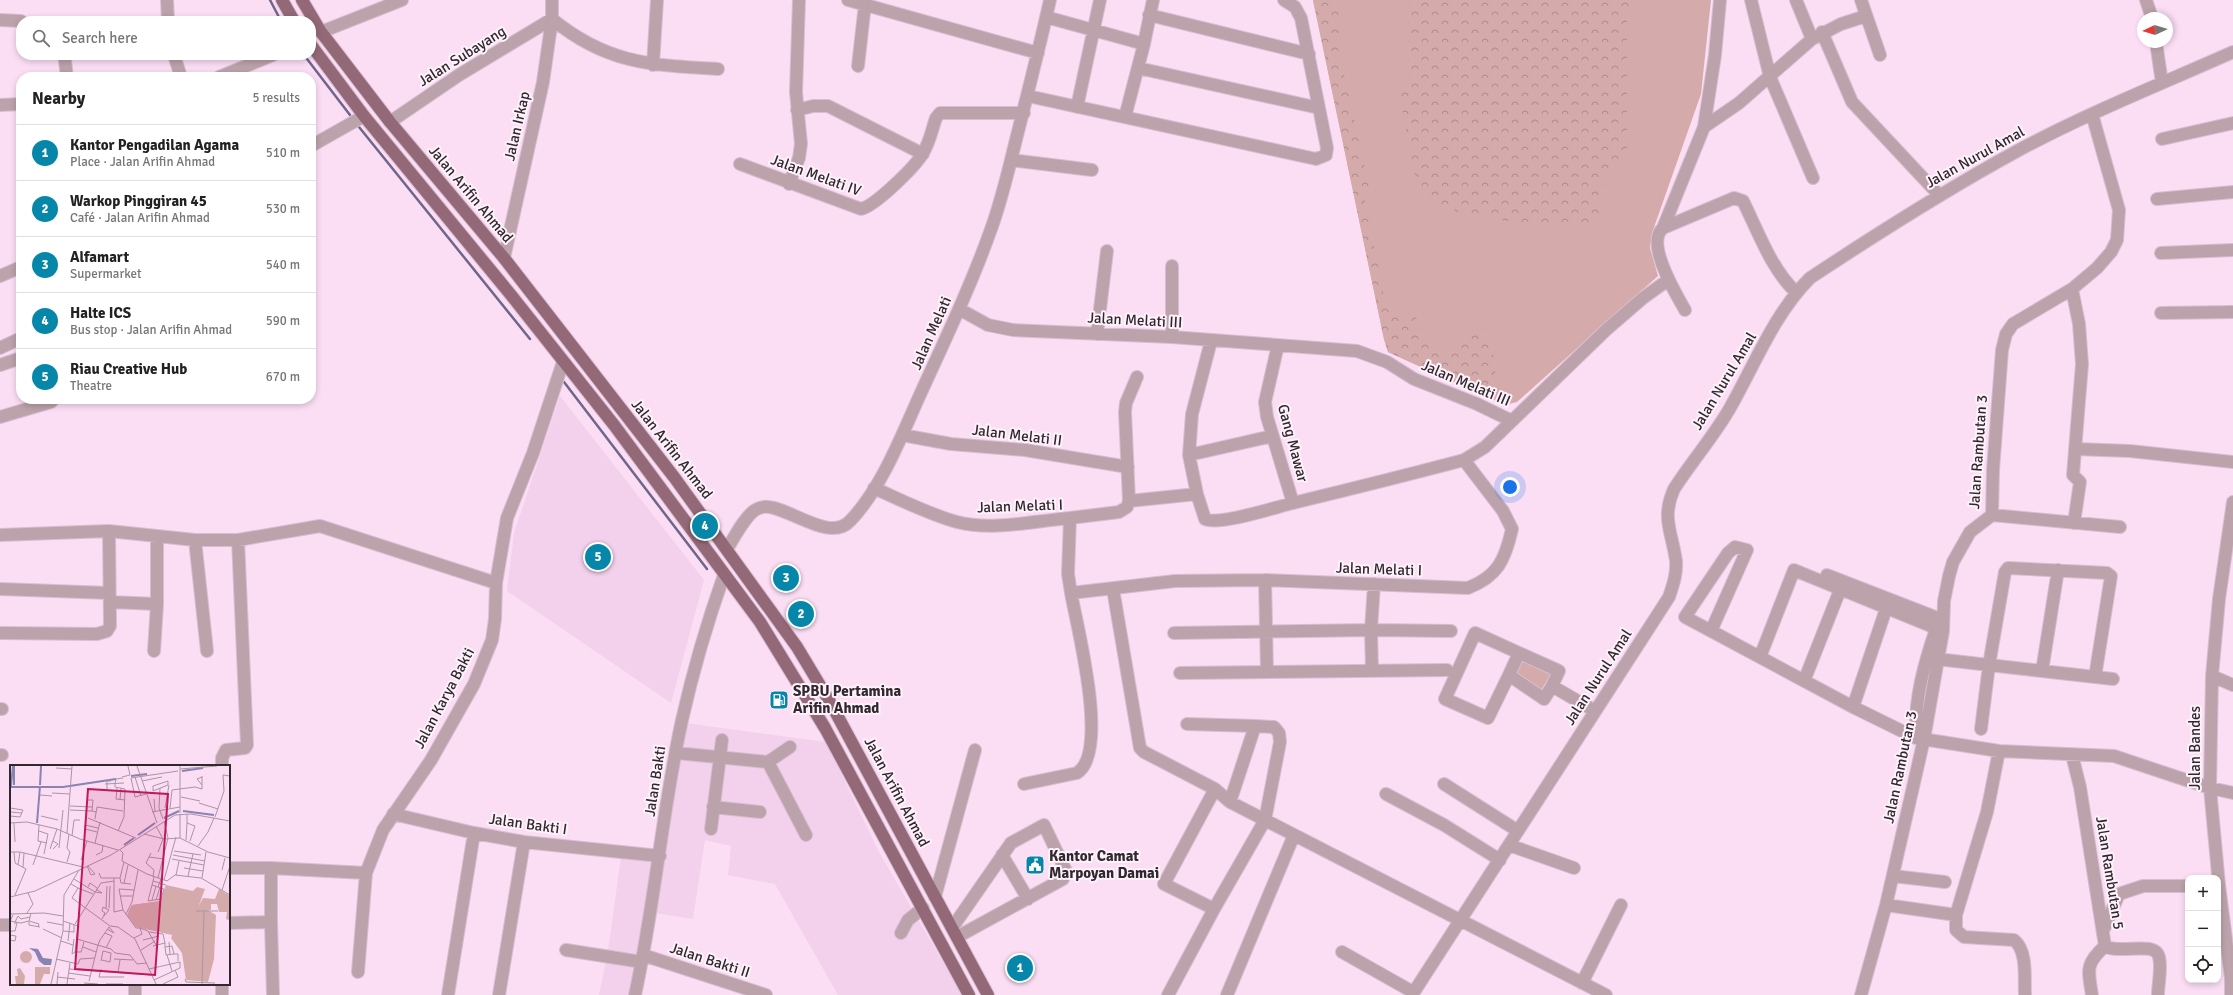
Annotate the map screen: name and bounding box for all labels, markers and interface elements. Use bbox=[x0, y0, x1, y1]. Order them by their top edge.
north arrow bbox=[2137, 12, 2173, 48]
search box bbox=[16, 16, 316, 60]
street label: Jalan Subayang bbox=[415, 22, 509, 90]
icon: search bbox=[30, 27, 52, 49]
text: Search here bbox=[62, 29, 138, 47]
text: Nearby bbox=[32, 88, 85, 109]
text: 5 results bbox=[252, 90, 300, 106]
street label: Jalan Irkap bbox=[500, 90, 534, 162]
street label: Jalan Nurul Amal bbox=[1922, 122, 2028, 192]
text: Kantor Pengadilan Agama bbox=[70, 136, 239, 154]
street label: Jalan Arifin Ahmad bbox=[425, 142, 517, 246]
text: 1 bbox=[41, 145, 49, 161]
text: 510 m bbox=[266, 145, 300, 161]
street label: Jalan Melati IV bbox=[768, 150, 864, 200]
text: Place · Jalan Arifin Ahmad bbox=[70, 154, 215, 170]
text: Warkop Pinggiran 45 bbox=[70, 192, 207, 210]
text: 2 bbox=[41, 201, 49, 217]
text: 530 m bbox=[266, 201, 300, 217]
text: Café · Jalan Arifin Ahmad bbox=[70, 210, 210, 226]
text: Alfamart bbox=[70, 248, 129, 266]
text: 3 bbox=[41, 257, 49, 273]
text: 540 m bbox=[266, 257, 300, 273]
text: Supermarket bbox=[70, 266, 142, 282]
street label: Jalan Melati bbox=[907, 294, 955, 372]
text: Halte ICS bbox=[70, 304, 131, 322]
street label: Jalan Melati III bbox=[1087, 309, 1183, 331]
text: 4 bbox=[41, 313, 49, 329]
text: 590 m bbox=[266, 313, 300, 329]
text: Bus stop · Jalan Arifin Ahmad bbox=[70, 322, 232, 338]
street label: Jalan Nurul Amal bbox=[1688, 329, 1760, 433]
street label: Jalan Melati III bbox=[1419, 356, 1513, 410]
text: Riau Creative Hub bbox=[70, 360, 187, 378]
text: 5 bbox=[41, 369, 49, 385]
text: 670 m bbox=[266, 369, 300, 385]
text: Theatre bbox=[70, 378, 112, 394]
street label: Jalan Rambutan 3 bbox=[1965, 394, 1991, 510]
street label: Jalan Arifin Ahmad bbox=[628, 396, 716, 502]
street label: Gang Mawar bbox=[1274, 402, 1312, 484]
street label: Jalan Melati II bbox=[971, 421, 1063, 449]
your location bbox=[1500, 477, 1520, 497]
street label: Jalan Melati I bbox=[977, 496, 1063, 516]
pin: 4 bbox=[692, 511, 718, 541]
pin: 5 bbox=[585, 542, 611, 572]
street label: Jalan Melati I bbox=[1336, 559, 1422, 579]
pin: 3 bbox=[773, 563, 799, 593]
pin: 2 bbox=[788, 599, 814, 629]
street label: Jalan Nurul Amal bbox=[1560, 626, 1636, 728]
street label: Jalan Karya Bakti bbox=[410, 645, 478, 751]
place label: SPBU Pertamina Arifin Ahmad bbox=[793, 682, 901, 717]
fuel station icon: SPBU Pertamina Arifin Ahmad bbox=[768, 689, 790, 711]
street label: Jalan Bandes bbox=[2186, 705, 2204, 790]
street label: Jalan Rambutan 3 bbox=[1879, 709, 1921, 825]
street label: Jalan Arifin Ahmad bbox=[861, 734, 933, 850]
street label: Jalan Bakti bbox=[641, 744, 669, 818]
inset map bbox=[10, 765, 230, 985]
street label: Jalan Bakti I bbox=[488, 810, 568, 838]
street label: Jalan Rambutan 5 bbox=[2092, 815, 2128, 931]
place label: Kantor Camat Marpoyan Damai bbox=[1049, 847, 1159, 882]
public building icon: Kantor Camat Marpoyan Damai bbox=[1024, 854, 1046, 876]
map controls bbox=[2185, 875, 2221, 983]
button: + bbox=[2185, 875, 2221, 911]
button: − bbox=[2185, 911, 2221, 947]
street label: Jalan Bakti II bbox=[668, 939, 752, 981]
button: locate bbox=[2185, 947, 2221, 983]
pin: 1 bbox=[1007, 953, 1033, 983]

